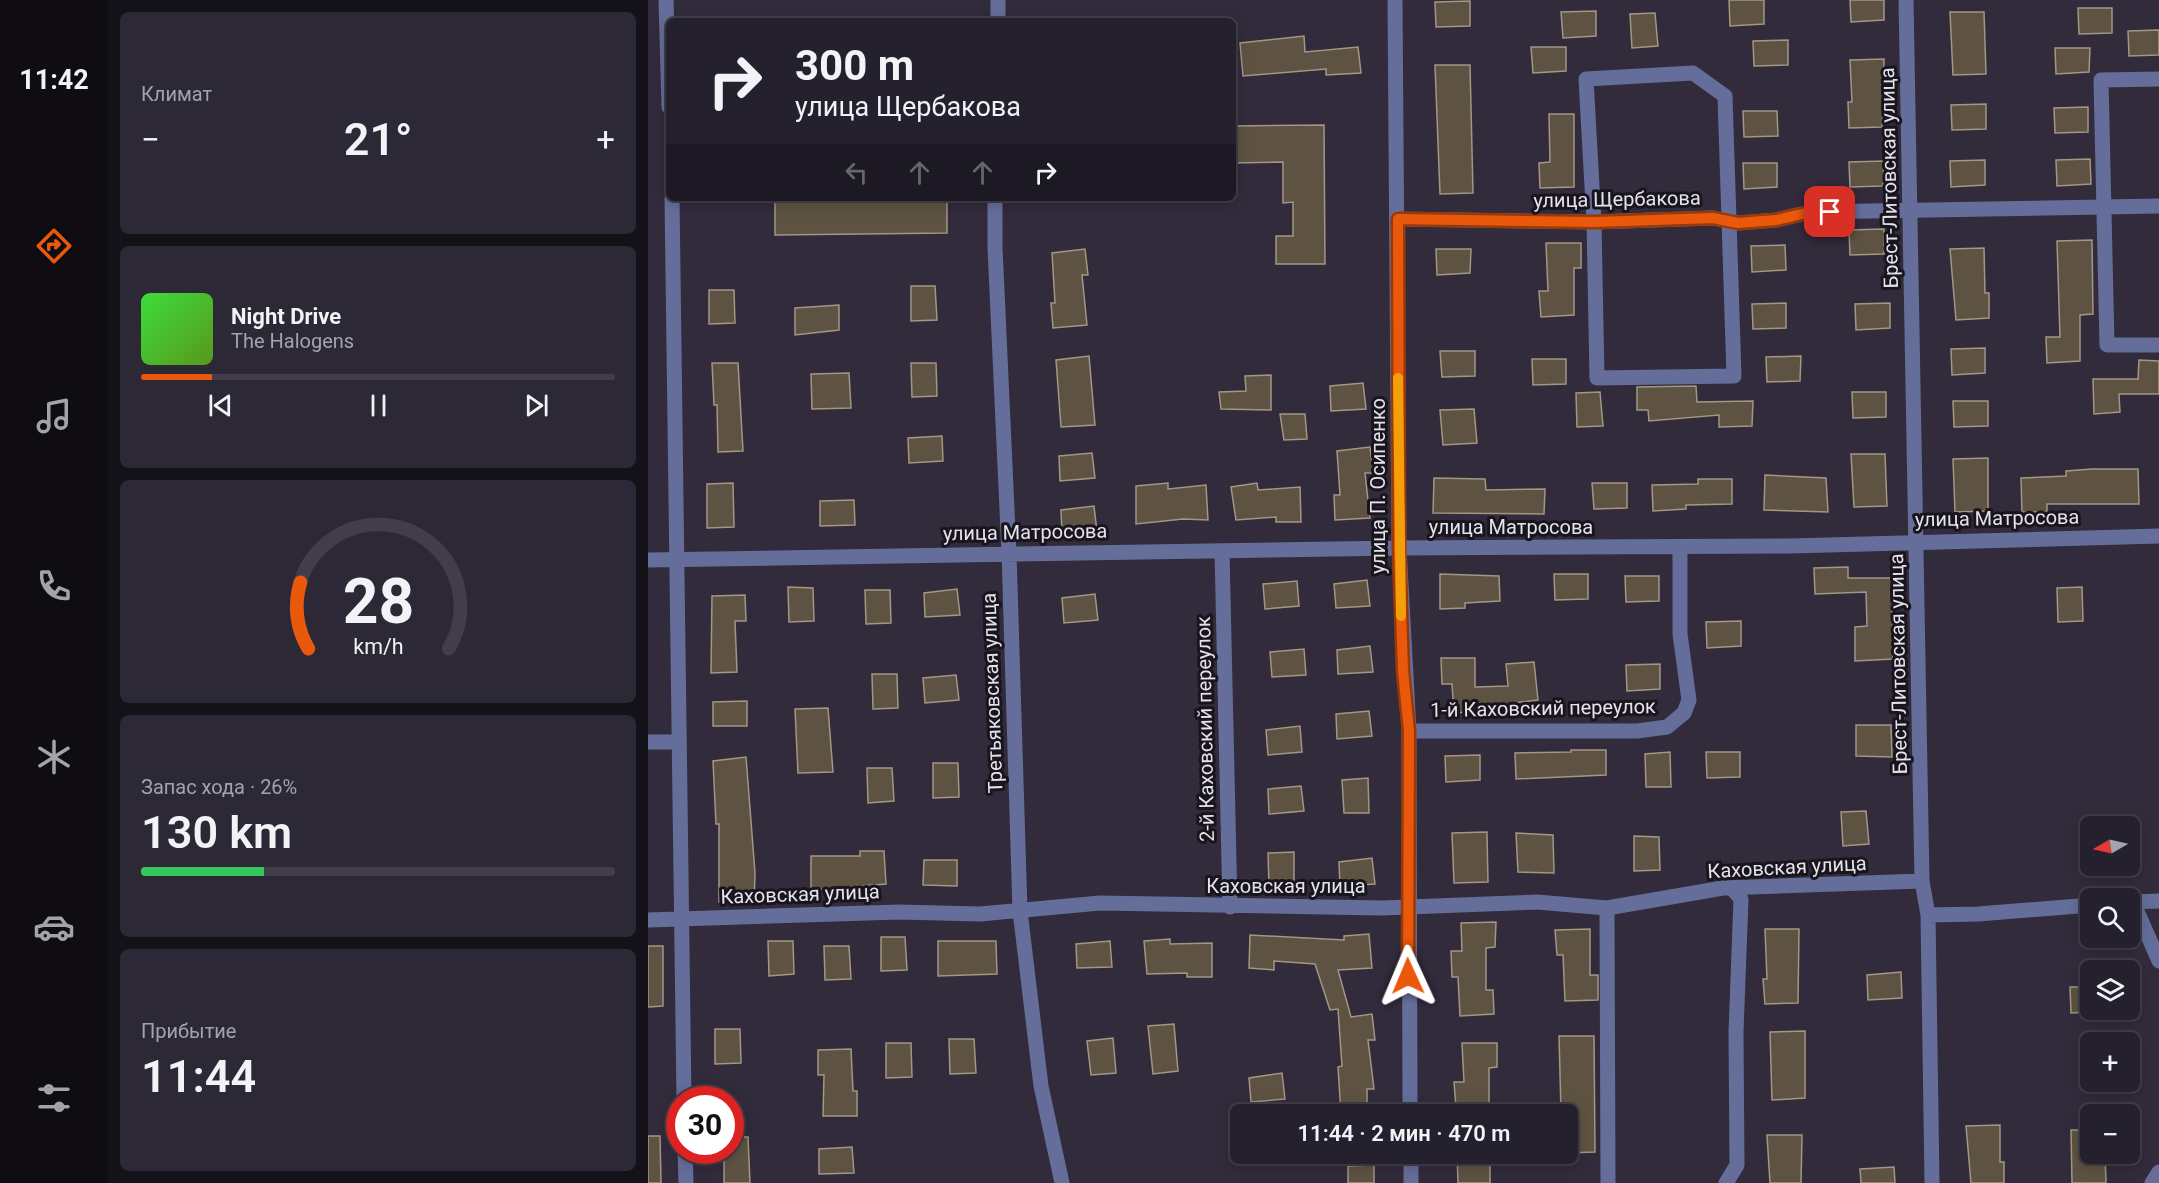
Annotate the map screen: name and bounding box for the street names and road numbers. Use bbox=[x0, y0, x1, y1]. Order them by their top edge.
street label: Брест-Литовская улица bbox=[1875, 67, 1903, 289]
street label: улица Щербакова bbox=[1533, 186, 1701, 212]
street label: улица П. Осипенко bbox=[1366, 398, 1390, 574]
street label: улица Матросова bbox=[1915, 505, 2079, 531]
street label: улица Матросова bbox=[1429, 515, 1593, 539]
street label: улица Матросова bbox=[943, 519, 1107, 545]
street label: Брест-Литовская улица bbox=[1884, 553, 1912, 775]
street label: Третьяковская улица bbox=[977, 592, 1007, 794]
street label: 2-й Каховский переулок bbox=[1191, 616, 1219, 842]
street label: 1-й Каховский переулок bbox=[1430, 694, 1656, 722]
street label: Каховская улица bbox=[1707, 851, 1867, 883]
street label: Каховская улица bbox=[1206, 874, 1366, 898]
street label: Каховская улица bbox=[720, 879, 880, 909]

